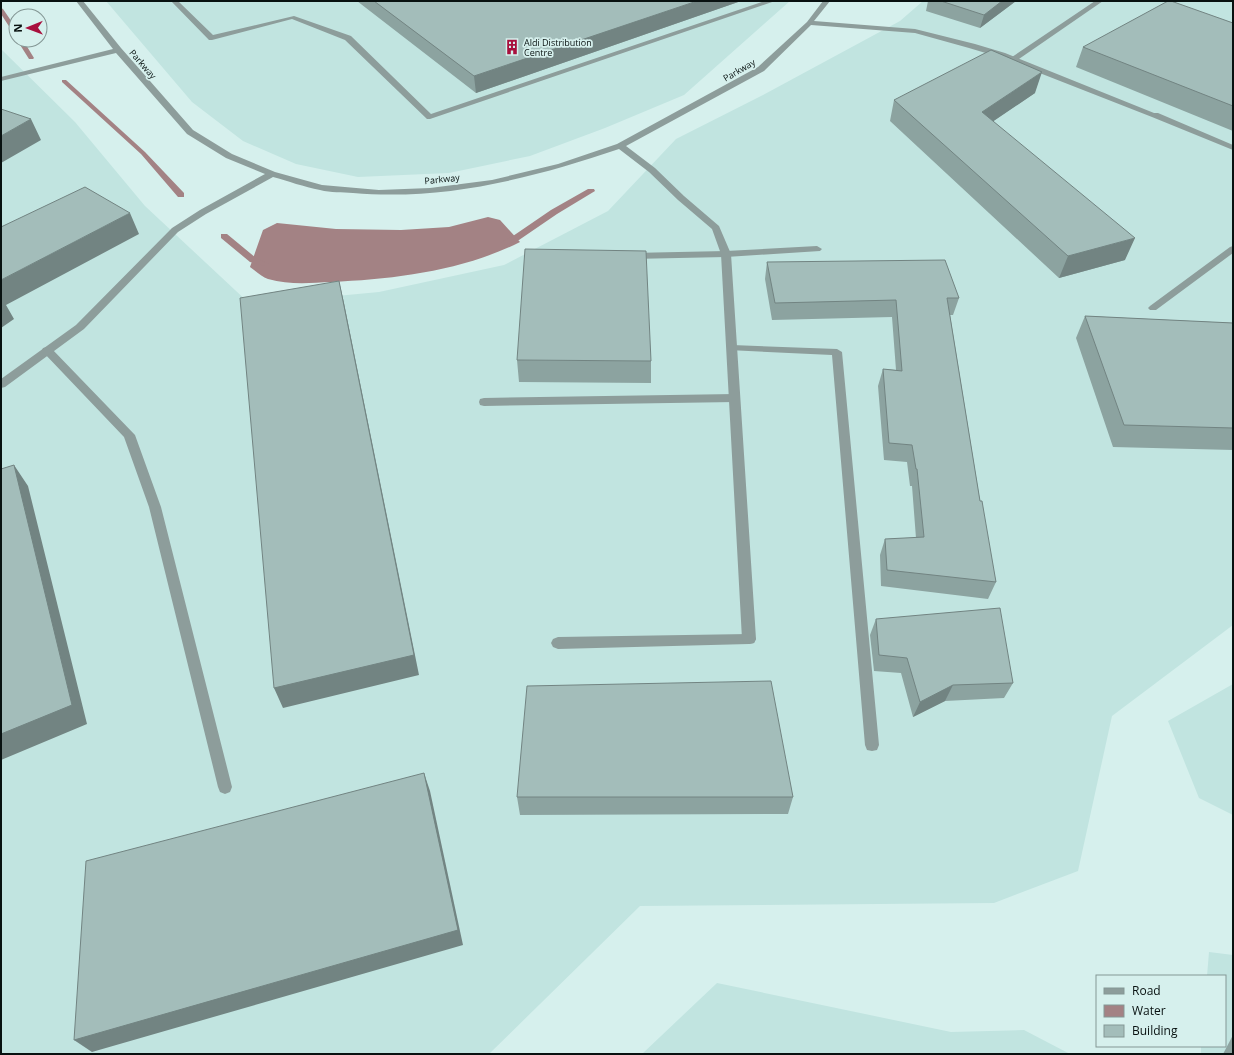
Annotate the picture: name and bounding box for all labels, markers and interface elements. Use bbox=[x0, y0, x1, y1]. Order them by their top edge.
north arrow bbox=[8, 8, 48, 48]
text: N bbox=[10, 24, 25, 33]
place label: Aldi Distribution Centre bbox=[524, 36, 592, 59]
building icon: Aldi Distribution Centre bbox=[503, 38, 521, 56]
street label: Parkway bbox=[127, 46, 160, 82]
street label: Parkway bbox=[720, 55, 758, 84]
street label: Parkway bbox=[424, 171, 461, 187]
legend bbox=[1096, 975, 1226, 1047]
text: Road bbox=[1132, 982, 1161, 999]
text: Water bbox=[1132, 1002, 1166, 1019]
text: Building bbox=[1132, 1022, 1178, 1039]

